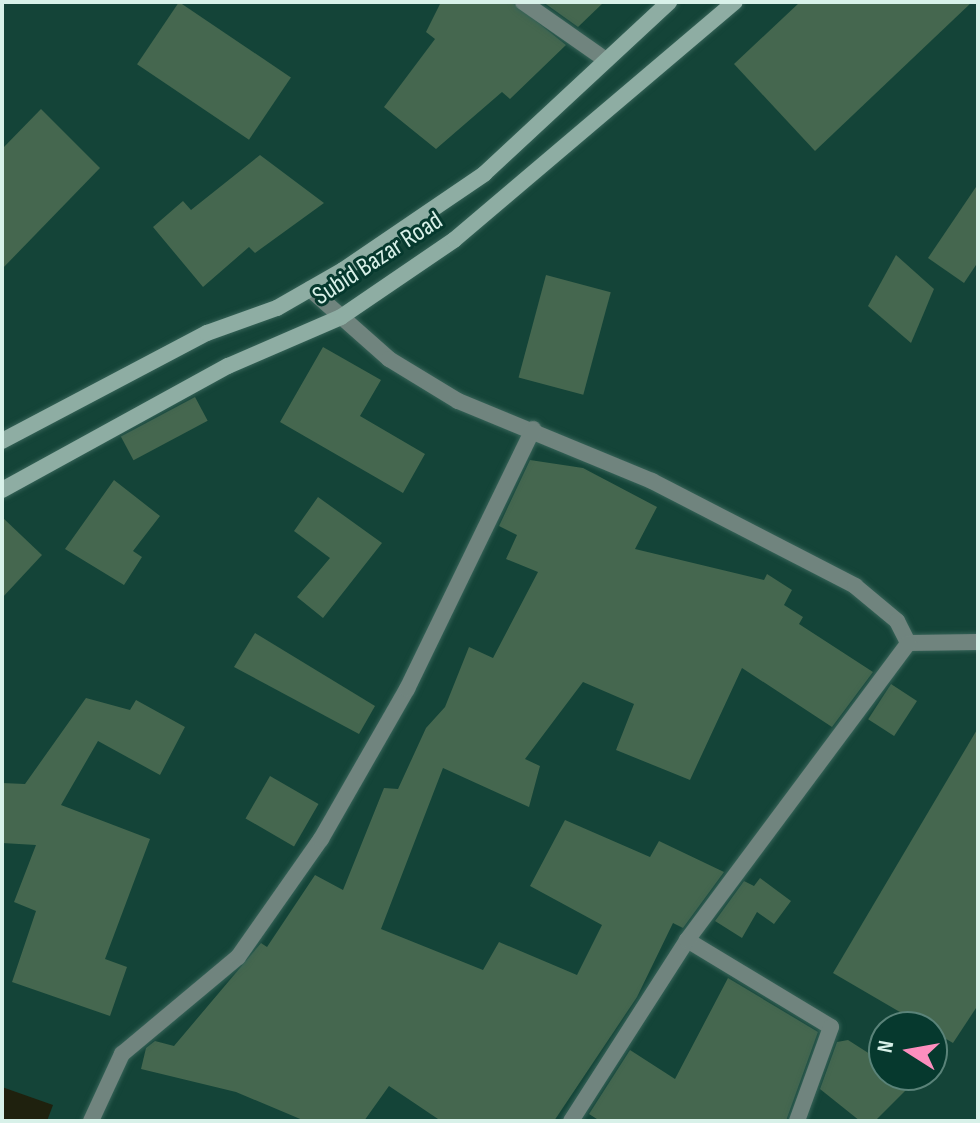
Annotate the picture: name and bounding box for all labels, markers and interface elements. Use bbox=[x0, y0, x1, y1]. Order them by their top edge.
street label: Subid Bazar Road bbox=[307, 205, 449, 313]
north arrow bbox=[868, 1011, 948, 1091]
text: N bbox=[872, 1038, 900, 1055]

